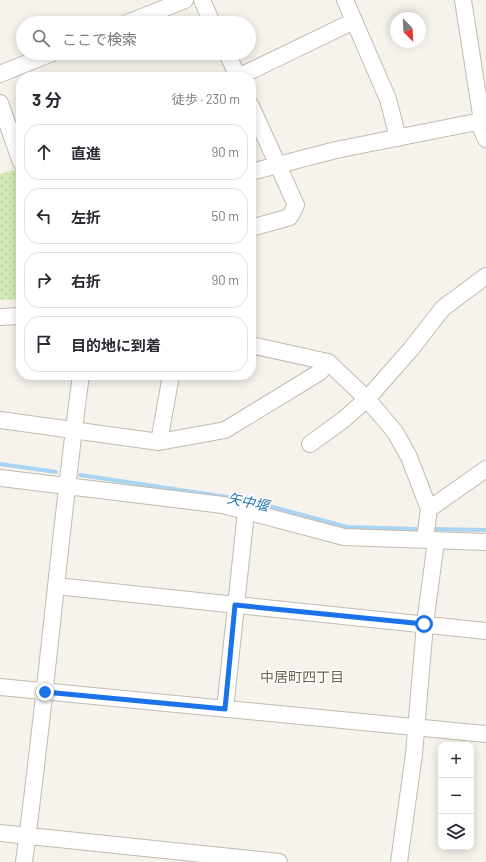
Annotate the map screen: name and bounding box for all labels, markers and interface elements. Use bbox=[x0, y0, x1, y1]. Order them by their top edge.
north arrow bbox=[390, 12, 426, 48]
search box bbox=[16, 16, 256, 60]
icon: search bbox=[30, 27, 52, 49]
text: ここで検索 bbox=[62, 30, 137, 48]
text: 3 分 bbox=[32, 89, 62, 109]
text: 徒歩 · 230 m bbox=[172, 91, 240, 107]
icon: ahead bbox=[33, 141, 55, 163]
text: 直進 bbox=[71, 144, 101, 162]
text: 90 m bbox=[212, 144, 239, 160]
icon: left bbox=[33, 205, 55, 227]
text: 左折 bbox=[71, 208, 101, 226]
text: 50 m bbox=[212, 208, 239, 224]
icon: right bbox=[33, 269, 55, 291]
text: 右折 bbox=[71, 272, 101, 290]
text: 90 m bbox=[212, 272, 239, 288]
icon: arrive bbox=[33, 333, 55, 355]
text: 目的地に到着 bbox=[71, 336, 161, 354]
water label: 矢中堰 bbox=[226, 489, 273, 515]
route start bbox=[415, 615, 433, 633]
district label: 中居町四丁目 bbox=[260, 668, 344, 685]
route end bbox=[36, 683, 54, 701]
map controls bbox=[438, 742, 474, 850]
button: + bbox=[438, 742, 474, 778]
button: − bbox=[438, 778, 474, 814]
button: layers bbox=[438, 814, 474, 850]

